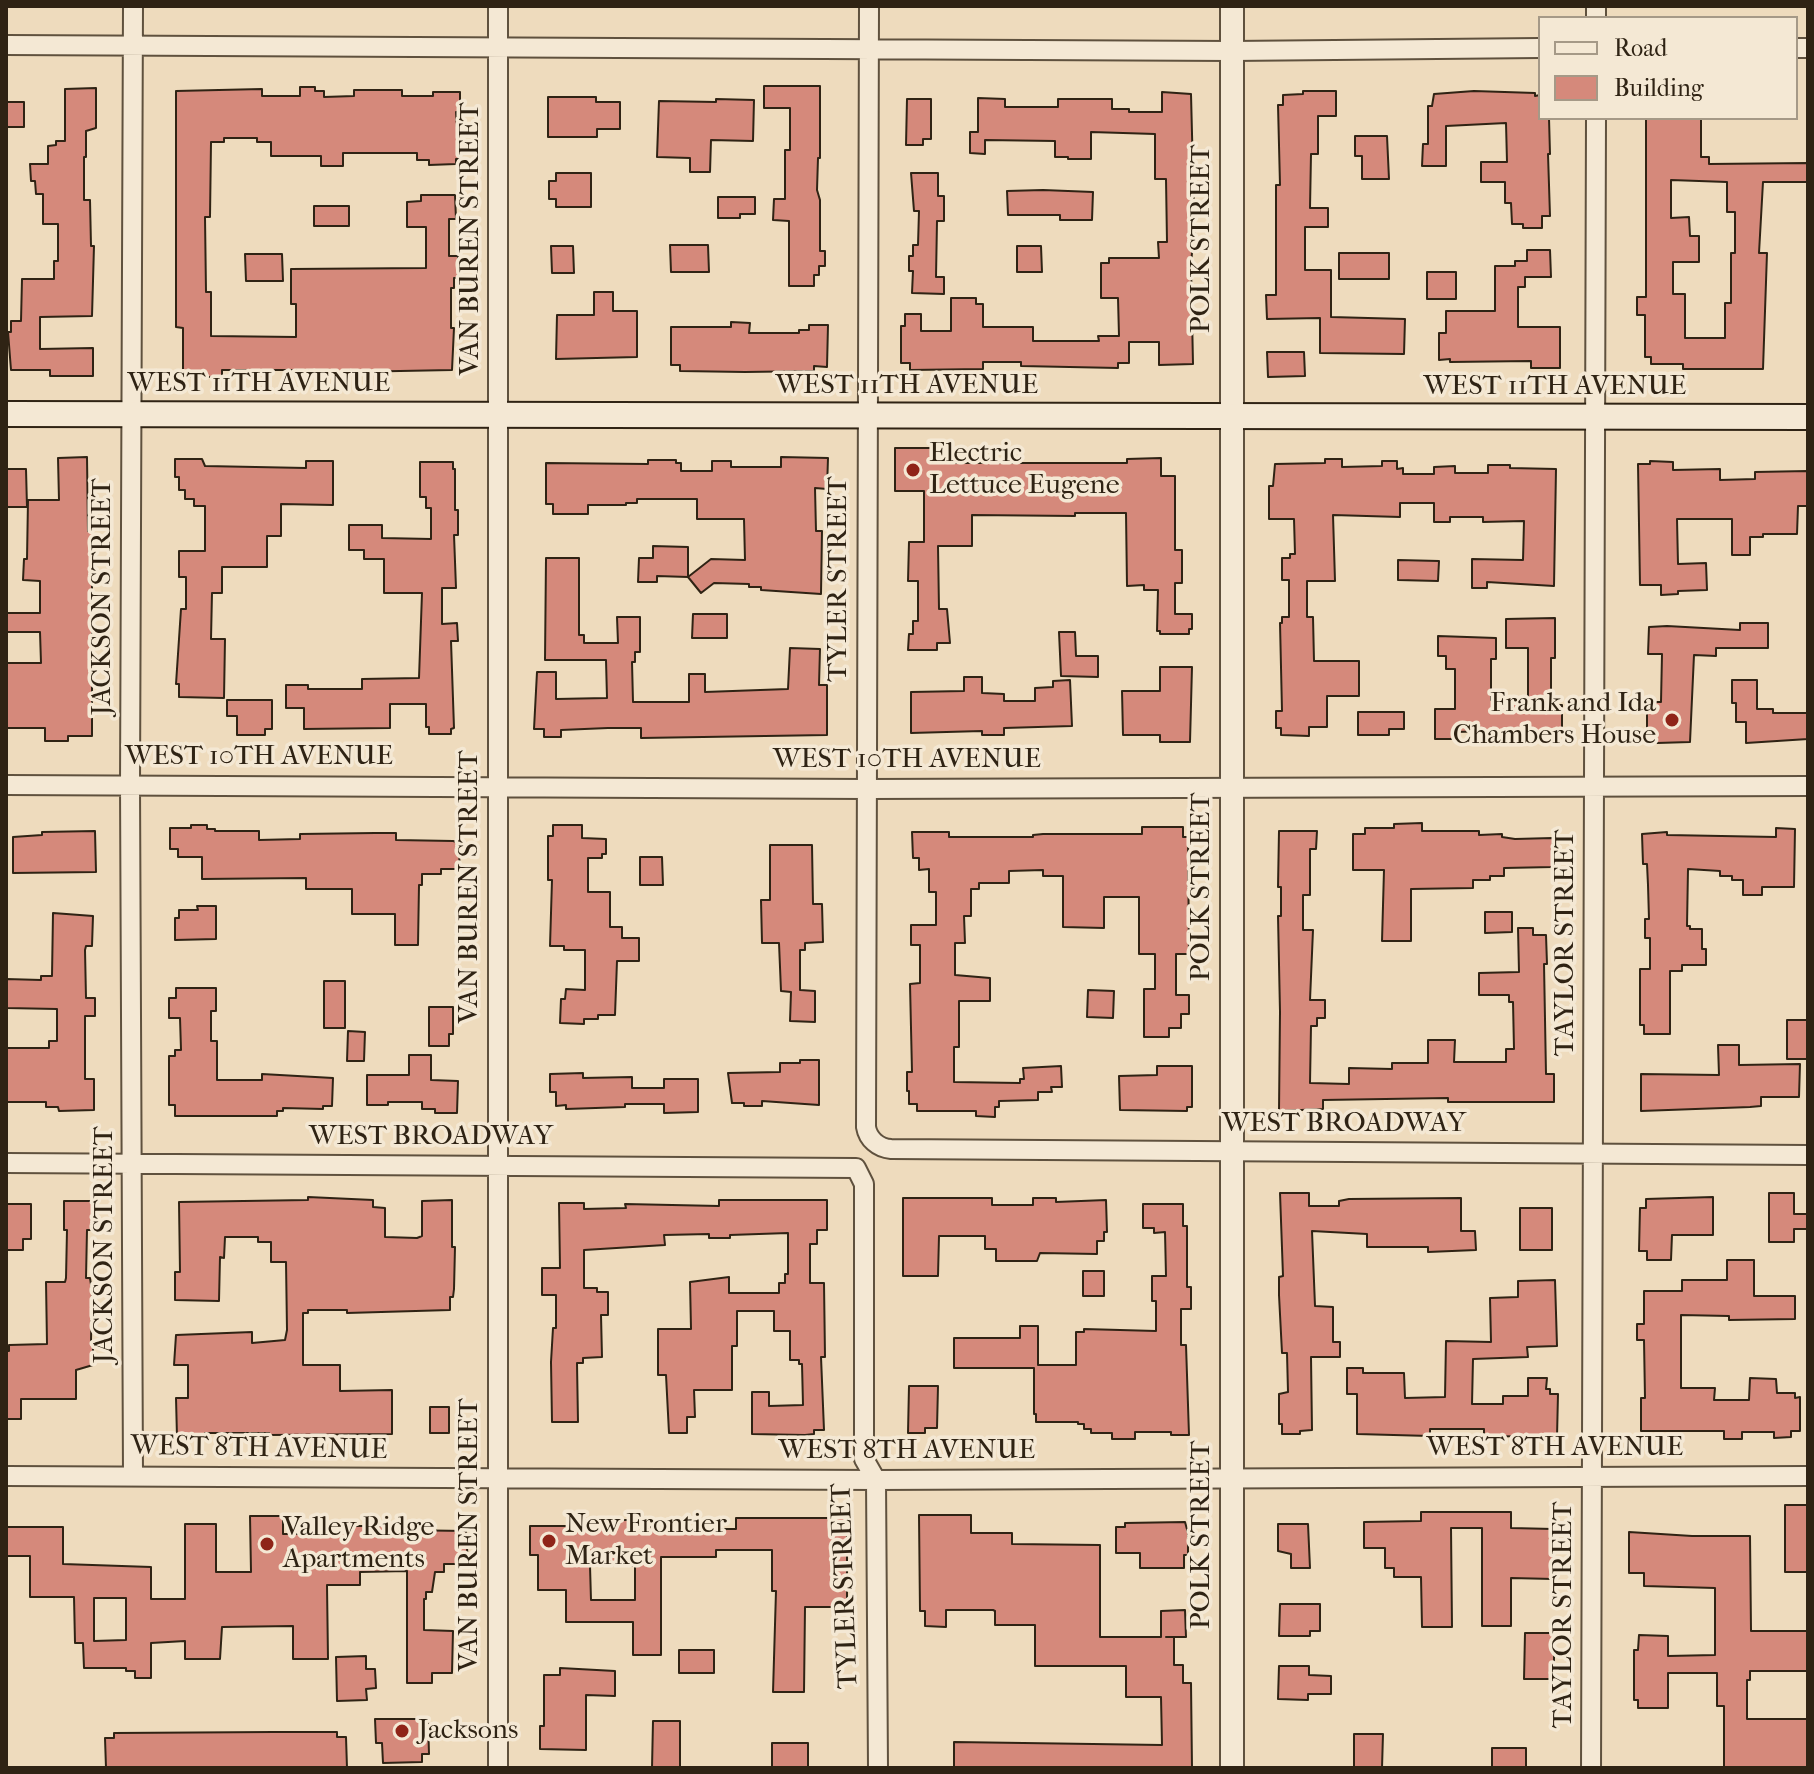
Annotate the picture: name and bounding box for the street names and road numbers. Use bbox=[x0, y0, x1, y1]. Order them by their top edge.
street label: VAN BUREN STREET bbox=[454, 102, 488, 376]
street label: POLK STREET bbox=[1185, 145, 1219, 333]
street label: WEST 11TH AVENUE bbox=[128, 367, 390, 401]
street label: WEST 11TH AVENUE bbox=[776, 369, 1038, 403]
street label: WEST 11TH AVENUE bbox=[1424, 370, 1686, 404]
street label: TYLER STREET bbox=[822, 476, 856, 682]
street label: JACKSON STREET bbox=[86, 478, 120, 716]
street label: WEST 10TH AVENUE bbox=[125, 740, 393, 774]
street label: WEST 10TH AVENUE bbox=[773, 743, 1041, 777]
street label: VAN BUREN STREET bbox=[453, 750, 487, 1024]
street label: POLK STREET bbox=[1185, 793, 1219, 981]
street label: TAYLOR STREET bbox=[1549, 830, 1583, 1056]
street label: WEST BROADWAY bbox=[1222, 1107, 1466, 1141]
street label: WEST BROADWAY bbox=[309, 1120, 553, 1154]
street label: JACKSON STREET bbox=[88, 1126, 122, 1364]
street label: VAN BUREN STREET bbox=[453, 1398, 487, 1672]
street label: WEST 8TH AVENUE bbox=[130, 1430, 388, 1468]
street label: WEST 8TH AVENUE bbox=[1427, 1431, 1683, 1465]
street label: WEST 8TH AVENUE bbox=[779, 1434, 1035, 1468]
street label: POLK STREET bbox=[1185, 1441, 1219, 1629]
street label: TYLER STREET bbox=[826, 1483, 866, 1689]
street label: TAYLOR STREET bbox=[1547, 1502, 1581, 1728]

